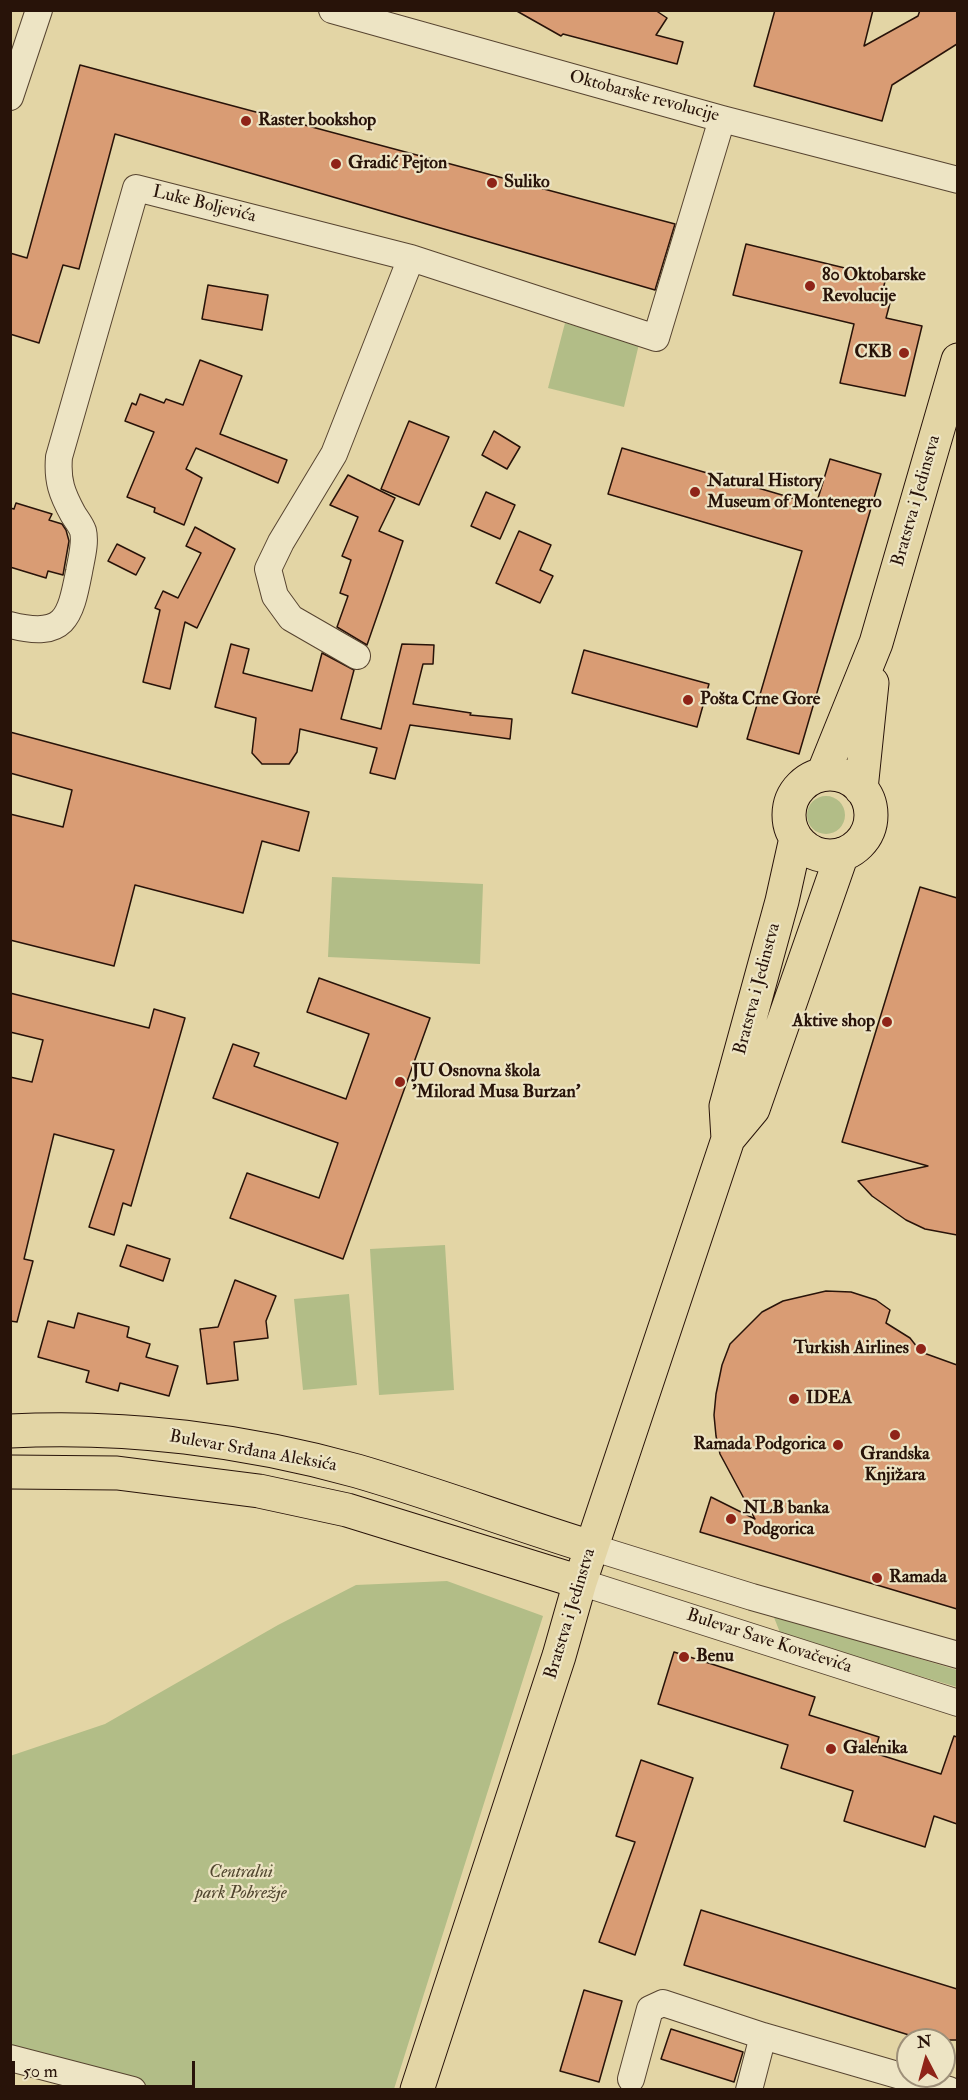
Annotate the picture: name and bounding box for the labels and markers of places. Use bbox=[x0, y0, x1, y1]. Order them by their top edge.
place label: Raster bookshop bbox=[258, 110, 376, 132]
marker: Raster bookshop bbox=[239, 114, 253, 128]
place label: Gradić Pejton bbox=[348, 153, 447, 175]
marker: Gradić Pejton bbox=[329, 157, 343, 171]
place label: Suliko bbox=[504, 172, 550, 194]
marker: Suliko bbox=[485, 176, 499, 190]
place label: 80 Oktobarske Revolucije bbox=[822, 265, 926, 308]
marker: 80 Oktobarske Revolucije bbox=[803, 279, 817, 293]
place label: CKB bbox=[854, 342, 892, 364]
marker: CKB bbox=[897, 346, 911, 360]
place label: Natural History Museum of Montenegro bbox=[707, 471, 882, 514]
marker: Natural History Museum of Montenegro bbox=[688, 485, 702, 499]
place label: Pošta Crne Gore bbox=[700, 689, 820, 711]
marker: Pošta Crne Gore bbox=[681, 693, 695, 707]
place label: Aktive shop bbox=[792, 1011, 875, 1033]
marker: Aktive shop bbox=[880, 1015, 894, 1029]
place label: JU Osnovna škola 'Milorad Musa Burzan' bbox=[412, 1061, 580, 1104]
marker: JU Osnovna škola 'Milorad Musa Burzan' bbox=[393, 1075, 407, 1089]
place label: Turkish Airlines bbox=[794, 1338, 909, 1360]
marker: Turkish Airlines bbox=[914, 1342, 928, 1356]
place label: IDEA bbox=[806, 1388, 852, 1410]
marker: IDEA bbox=[787, 1392, 801, 1406]
marker: Grandska Knjižara bbox=[888, 1428, 902, 1442]
place label: Ramada Podgorica bbox=[693, 1434, 826, 1456]
marker: Ramada Podgorica bbox=[831, 1438, 845, 1452]
place label: Grandska Knjižara bbox=[860, 1444, 930, 1486]
place label: NLB banka Podgorica bbox=[743, 1498, 829, 1540]
marker: NLB banka Podgorica bbox=[724, 1512, 738, 1526]
place label: Ramada bbox=[889, 1567, 947, 1589]
marker: Ramada bbox=[870, 1571, 884, 1585]
place label: Benu bbox=[696, 1646, 734, 1668]
marker: Benu bbox=[677, 1650, 691, 1664]
place label: Galenika bbox=[843, 1738, 908, 1760]
marker: Galenika bbox=[824, 1742, 838, 1756]

